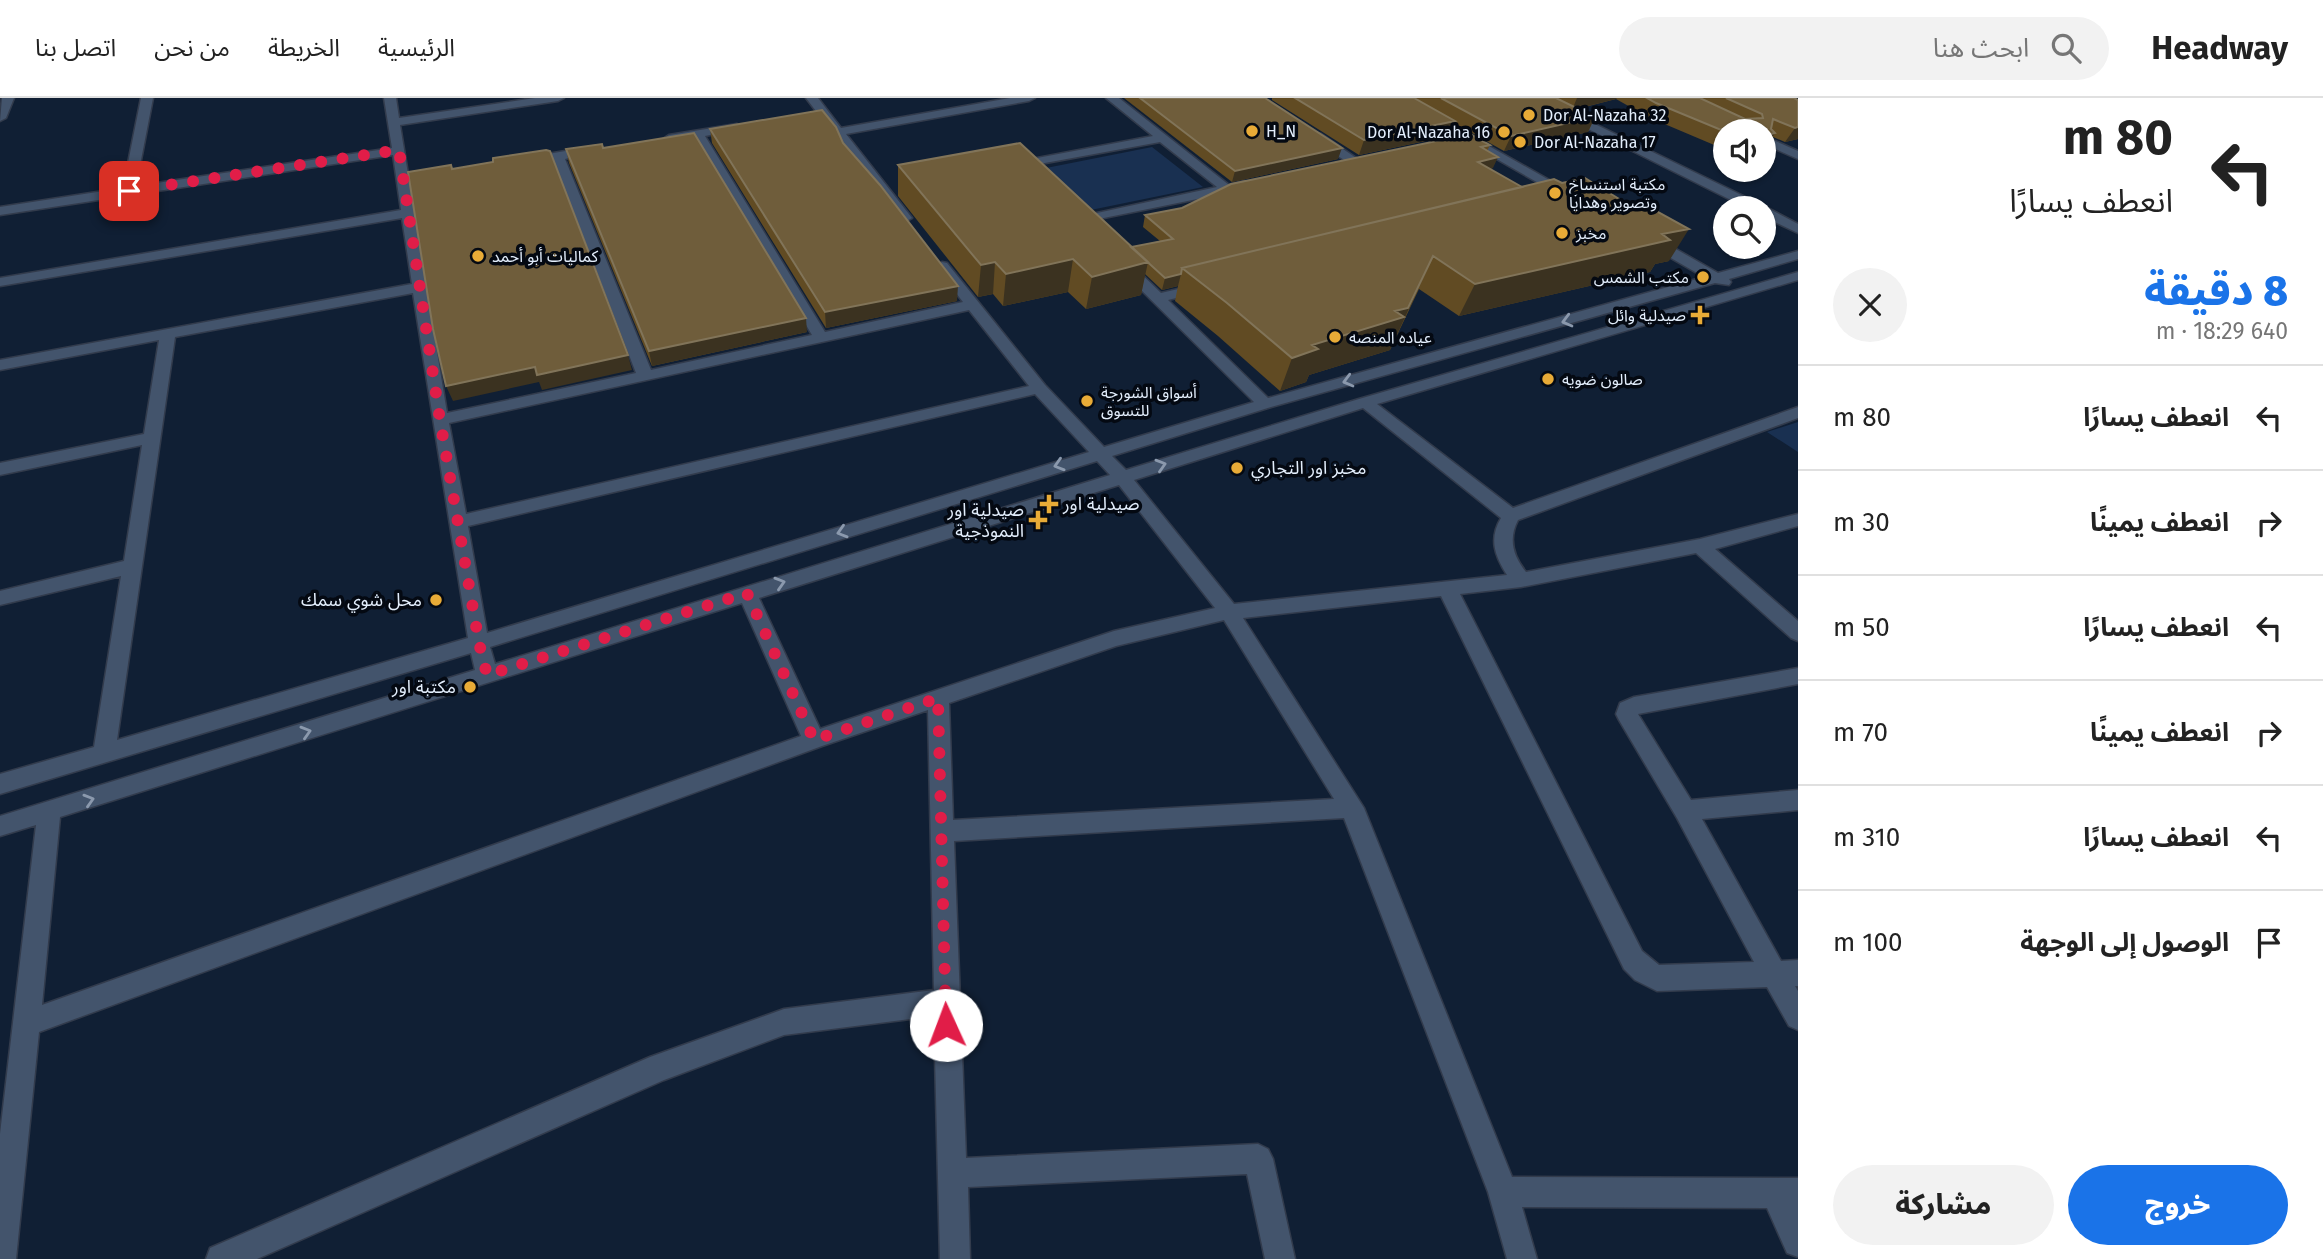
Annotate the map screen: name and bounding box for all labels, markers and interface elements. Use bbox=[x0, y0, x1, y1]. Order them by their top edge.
search box bbox=[1619, 17, 2109, 80]
text: Headway bbox=[2151, 28, 2288, 68]
icon: search bbox=[2047, 29, 2085, 67]
text: ابحث هنا bbox=[1933, 33, 2029, 64]
text: اتصل بنا bbox=[35, 34, 116, 62]
text: من نحن bbox=[154, 34, 230, 62]
text: الخريطة bbox=[268, 34, 340, 62]
text: الرئيسية bbox=[378, 34, 455, 62]
place label: Dor Al-Nazaha 32 bbox=[1543, 106, 1666, 125]
marker: Dor Al-Nazaha 32 bbox=[1521, 107, 1537, 123]
text: 80 m bbox=[2063, 108, 2173, 167]
map controls bbox=[1713, 119, 1776, 259]
button: sound bbox=[1713, 119, 1776, 182]
place label: H_N bbox=[1266, 122, 1296, 141]
marker: H_N bbox=[1244, 123, 1260, 139]
place label: Dor Al-Nazaha 16 bbox=[1367, 123, 1490, 142]
marker: Dor Al-Nazaha 16 bbox=[1496, 124, 1512, 140]
icon: left bbox=[2197, 126, 2288, 217]
place label: Dor Al-Nazaha 17 bbox=[1534, 133, 1656, 152]
marker: Dor Al-Nazaha 17 bbox=[1512, 134, 1528, 150]
pin bbox=[99, 161, 159, 221]
icon: arrive bbox=[110, 172, 148, 210]
place label: مكتبة استنساخ وتصوير وهدايا bbox=[1569, 175, 1665, 212]
text: انعطف يسارًا bbox=[2009, 182, 2173, 220]
marker: مكتبة استنساخ وتصوير وهدايا bbox=[1547, 185, 1563, 201]
button: search bbox=[1713, 196, 1776, 259]
place label: مخبز bbox=[1575, 224, 1606, 243]
marker: مخبز bbox=[1554, 225, 1570, 241]
place label: كماليات أبو أحمد bbox=[492, 247, 599, 266]
marker: كماليات أبو أحمد bbox=[470, 248, 486, 264]
text: 8 دقيقة bbox=[2144, 266, 2288, 316]
place label: مكتب الشمس bbox=[1594, 268, 1689, 287]
button: close bbox=[1833, 268, 1907, 342]
marker: مكتب الشمس bbox=[1695, 269, 1711, 285]
place label: صيدلية وائل bbox=[1608, 306, 1686, 325]
marker: صيدلية وائل bbox=[1692, 307, 1708, 323]
one-way arrow bbox=[1561, 312, 1573, 327]
text: 640 m · 18:29 bbox=[2156, 317, 2288, 345]
place label: عياده المنصه bbox=[1349, 328, 1432, 347]
marker: عياده المنصه bbox=[1327, 329, 1343, 345]
place label: صالون ضويه bbox=[1562, 370, 1643, 389]
marker: صالون ضويه bbox=[1540, 371, 1556, 387]
one-way arrow bbox=[1342, 373, 1354, 387]
place label: أسواق الشورجة للتسوق bbox=[1101, 383, 1197, 420]
marker: أسواق الشورجة للتسوق bbox=[1079, 393, 1095, 409]
icon: left bbox=[2250, 399, 2288, 437]
text: 80 m bbox=[1833, 402, 1891, 433]
text: انعطف يسارًا bbox=[2083, 402, 2229, 433]
one-way arrow bbox=[1053, 457, 1065, 472]
place label: مخبز اور التجاري bbox=[1251, 457, 1366, 481]
one-way arrow bbox=[1155, 459, 1167, 473]
marker: مخبز اور التجاري bbox=[1229, 460, 1245, 476]
place label: صيدلية اور bbox=[1062, 493, 1139, 515]
marker: صيدلية اور bbox=[1041, 496, 1057, 512]
place label: صيدلية اور النموذجية bbox=[947, 499, 1024, 542]
icon: right bbox=[2250, 504, 2288, 542]
text: 30 m bbox=[1833, 507, 1890, 538]
text: انعطف يمينًا bbox=[2090, 507, 2229, 538]
marker: صيدلية اور النموذجية bbox=[1030, 512, 1046, 528]
one-way arrow bbox=[836, 524, 848, 538]
one-way arrow bbox=[774, 576, 786, 591]
place label: محل شوي سمك bbox=[301, 589, 422, 613]
marker: محل شوي سمك bbox=[428, 592, 444, 608]
icon: left bbox=[2250, 609, 2288, 647]
text: 50 m bbox=[1833, 612, 1890, 643]
text: انعطف يسارًا bbox=[2083, 612, 2229, 643]
place label: مكتبة اور bbox=[391, 676, 456, 698]
marker: مكتبة اور bbox=[462, 679, 478, 695]
icon: right bbox=[2250, 714, 2288, 752]
text: 70 m bbox=[1833, 717, 1888, 748]
text: انعطف يمينًا bbox=[2090, 717, 2229, 748]
one-way arrow bbox=[300, 725, 312, 740]
one-way arrow bbox=[82, 793, 94, 808]
icon: left bbox=[2250, 819, 2288, 857]
text: 310 m bbox=[1833, 822, 1900, 853]
text: انعطف يسارًا bbox=[2083, 822, 2229, 853]
icon: arrive bbox=[2250, 924, 2288, 962]
text: 100 m bbox=[1833, 927, 1902, 958]
text: الوصول إلى الوجهة bbox=[2020, 927, 2229, 958]
position arrow bbox=[909, 988, 983, 1062]
button: مشاركة bbox=[1833, 1165, 2054, 1245]
button: خروج bbox=[2068, 1165, 2288, 1245]

